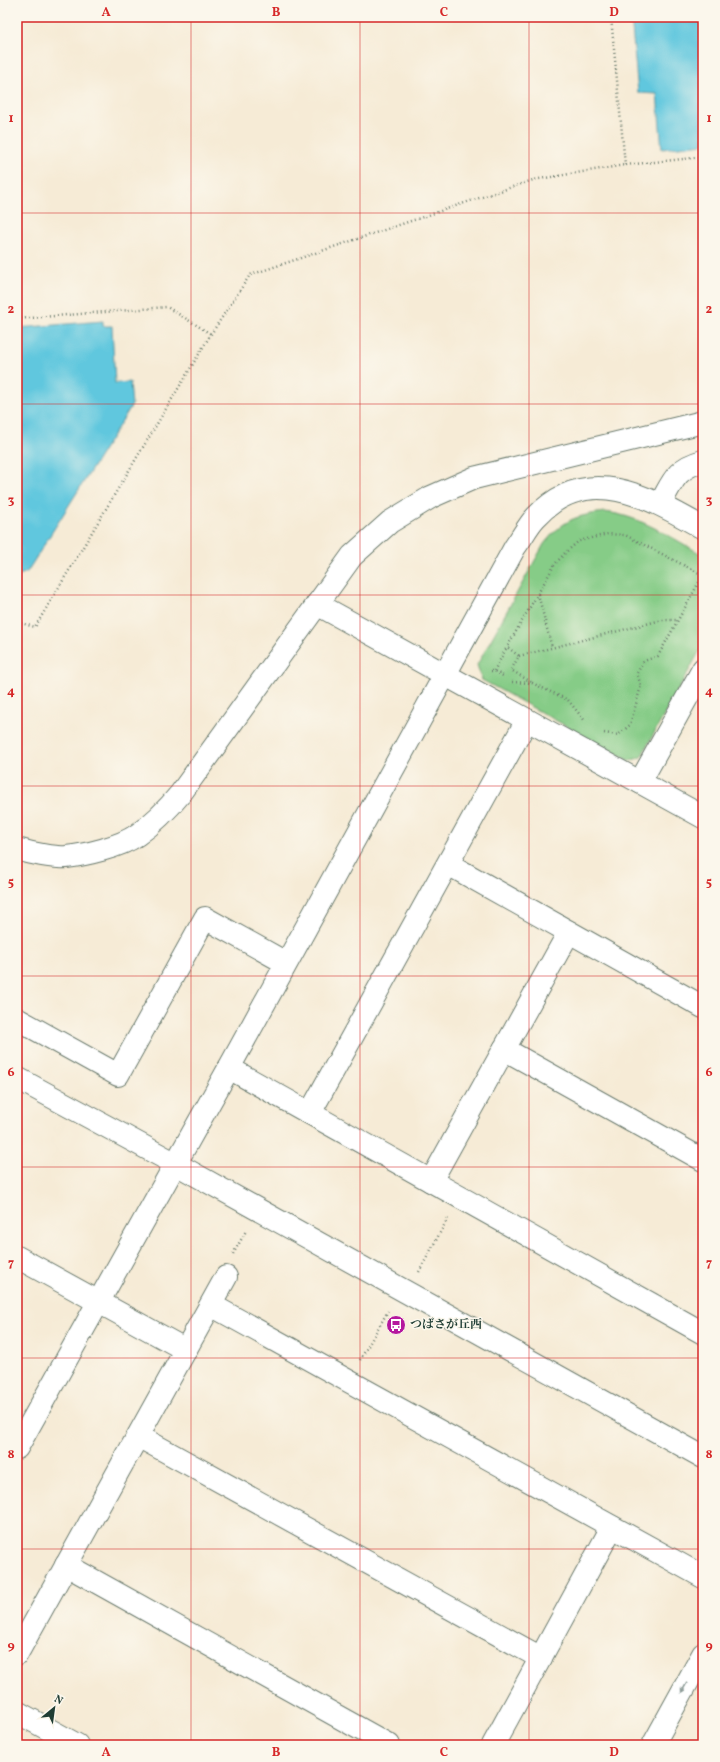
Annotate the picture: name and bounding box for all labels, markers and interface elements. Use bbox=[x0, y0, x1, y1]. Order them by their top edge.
text: A bbox=[101, 4, 111, 22]
text: B bbox=[272, 4, 281, 22]
text: C bbox=[440, 4, 448, 22]
text: D bbox=[609, 4, 619, 22]
text: 1 bbox=[8, 110, 14, 128]
text: 1 bbox=[706, 110, 712, 128]
text: 2 bbox=[8, 301, 15, 319]
text: 2 bbox=[706, 301, 713, 319]
text: 3 bbox=[8, 492, 15, 510]
text: 3 bbox=[706, 492, 713, 510]
text: 4 bbox=[7, 683, 15, 701]
text: 4 bbox=[705, 683, 713, 701]
text: 5 bbox=[8, 874, 14, 892]
text: 5 bbox=[706, 874, 712, 892]
text: 6 bbox=[7, 1064, 15, 1082]
text: 6 bbox=[705, 1064, 713, 1082]
text: 7 bbox=[8, 1255, 14, 1273]
text: 7 bbox=[706, 1255, 712, 1273]
bus stop icon: つばさが丘西 bbox=[385, 1314, 407, 1336]
place label: つばさが丘西 bbox=[410, 1317, 482, 1333]
text: 8 bbox=[7, 1446, 15, 1464]
text: 8 bbox=[705, 1446, 713, 1464]
text: 9 bbox=[7, 1637, 15, 1655]
text: 9 bbox=[705, 1637, 713, 1655]
one-way arrow bbox=[681, 1683, 687, 1694]
north arrow bbox=[34, 1688, 74, 1728]
text: N bbox=[51, 1692, 65, 1709]
text: A bbox=[101, 1744, 111, 1762]
text: B bbox=[272, 1744, 281, 1762]
text: C bbox=[440, 1744, 448, 1762]
text: D bbox=[609, 1744, 619, 1762]

